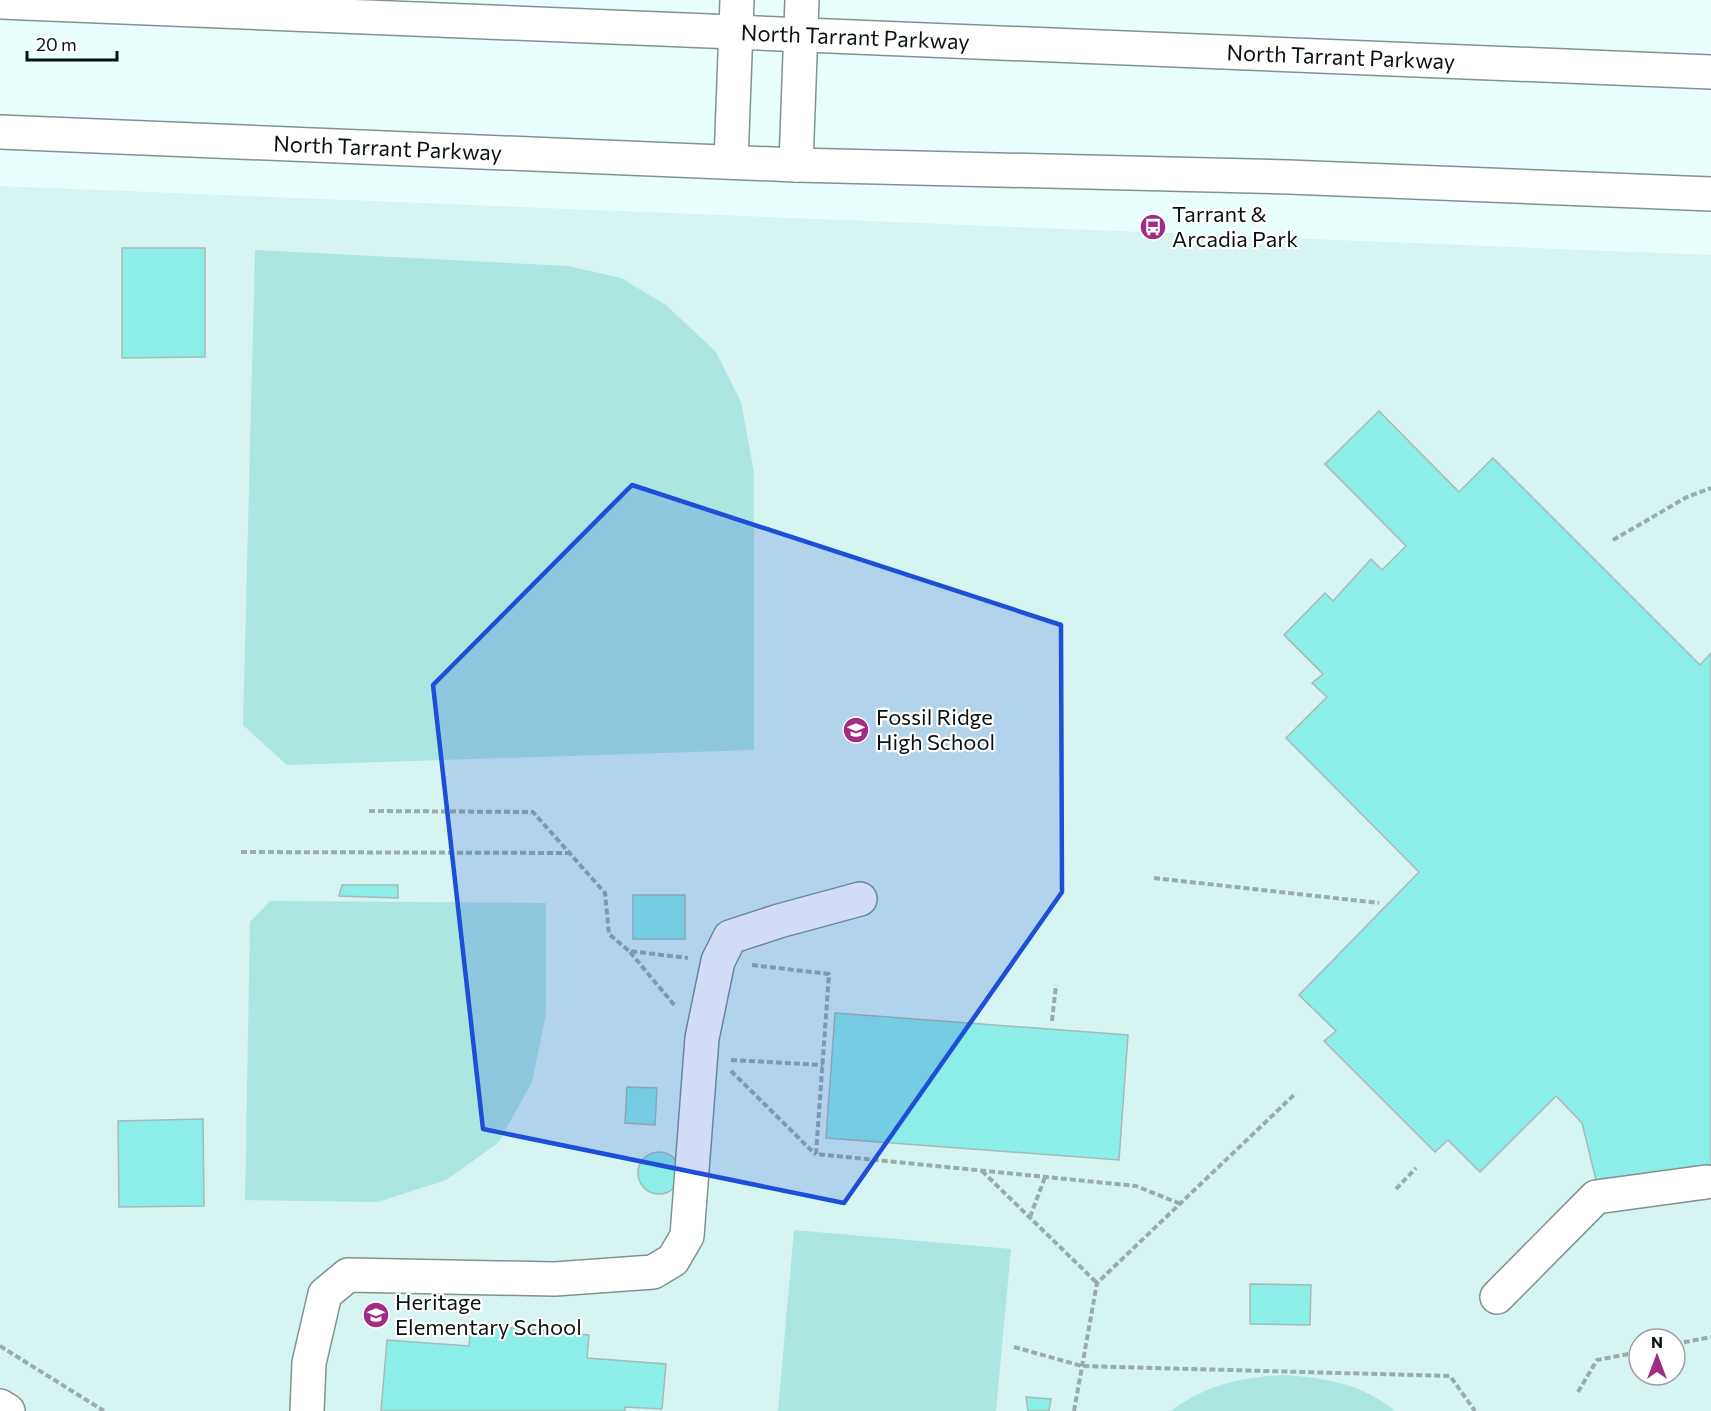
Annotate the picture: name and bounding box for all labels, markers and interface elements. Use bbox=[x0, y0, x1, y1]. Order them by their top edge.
street label: North Tarrant Parkway bbox=[740, 18, 970, 55]
scale bar bbox=[27, 24, 117, 62]
text: 20 m bbox=[36, 33, 77, 55]
street label: North Tarrant Parkway bbox=[1226, 38, 1456, 75]
street label: North Tarrant Parkway bbox=[273, 129, 503, 166]
place label: Tarrant & Arcadia Park bbox=[1172, 200, 1298, 252]
bus stop icon: Tarrant & Arcadia Park bbox=[1138, 212, 1168, 242]
place label: Fossil Ridge High School bbox=[876, 703, 995, 755]
school or university icon: Fossil Ridge High School bbox=[841, 715, 871, 745]
place label: Heritage Elementary School bbox=[395, 1288, 582, 1340]
school or university icon: Heritage Elementary School bbox=[361, 1300, 391, 1330]
north arrow bbox=[1627, 1327, 1687, 1387]
text: N bbox=[1651, 1332, 1663, 1351]

